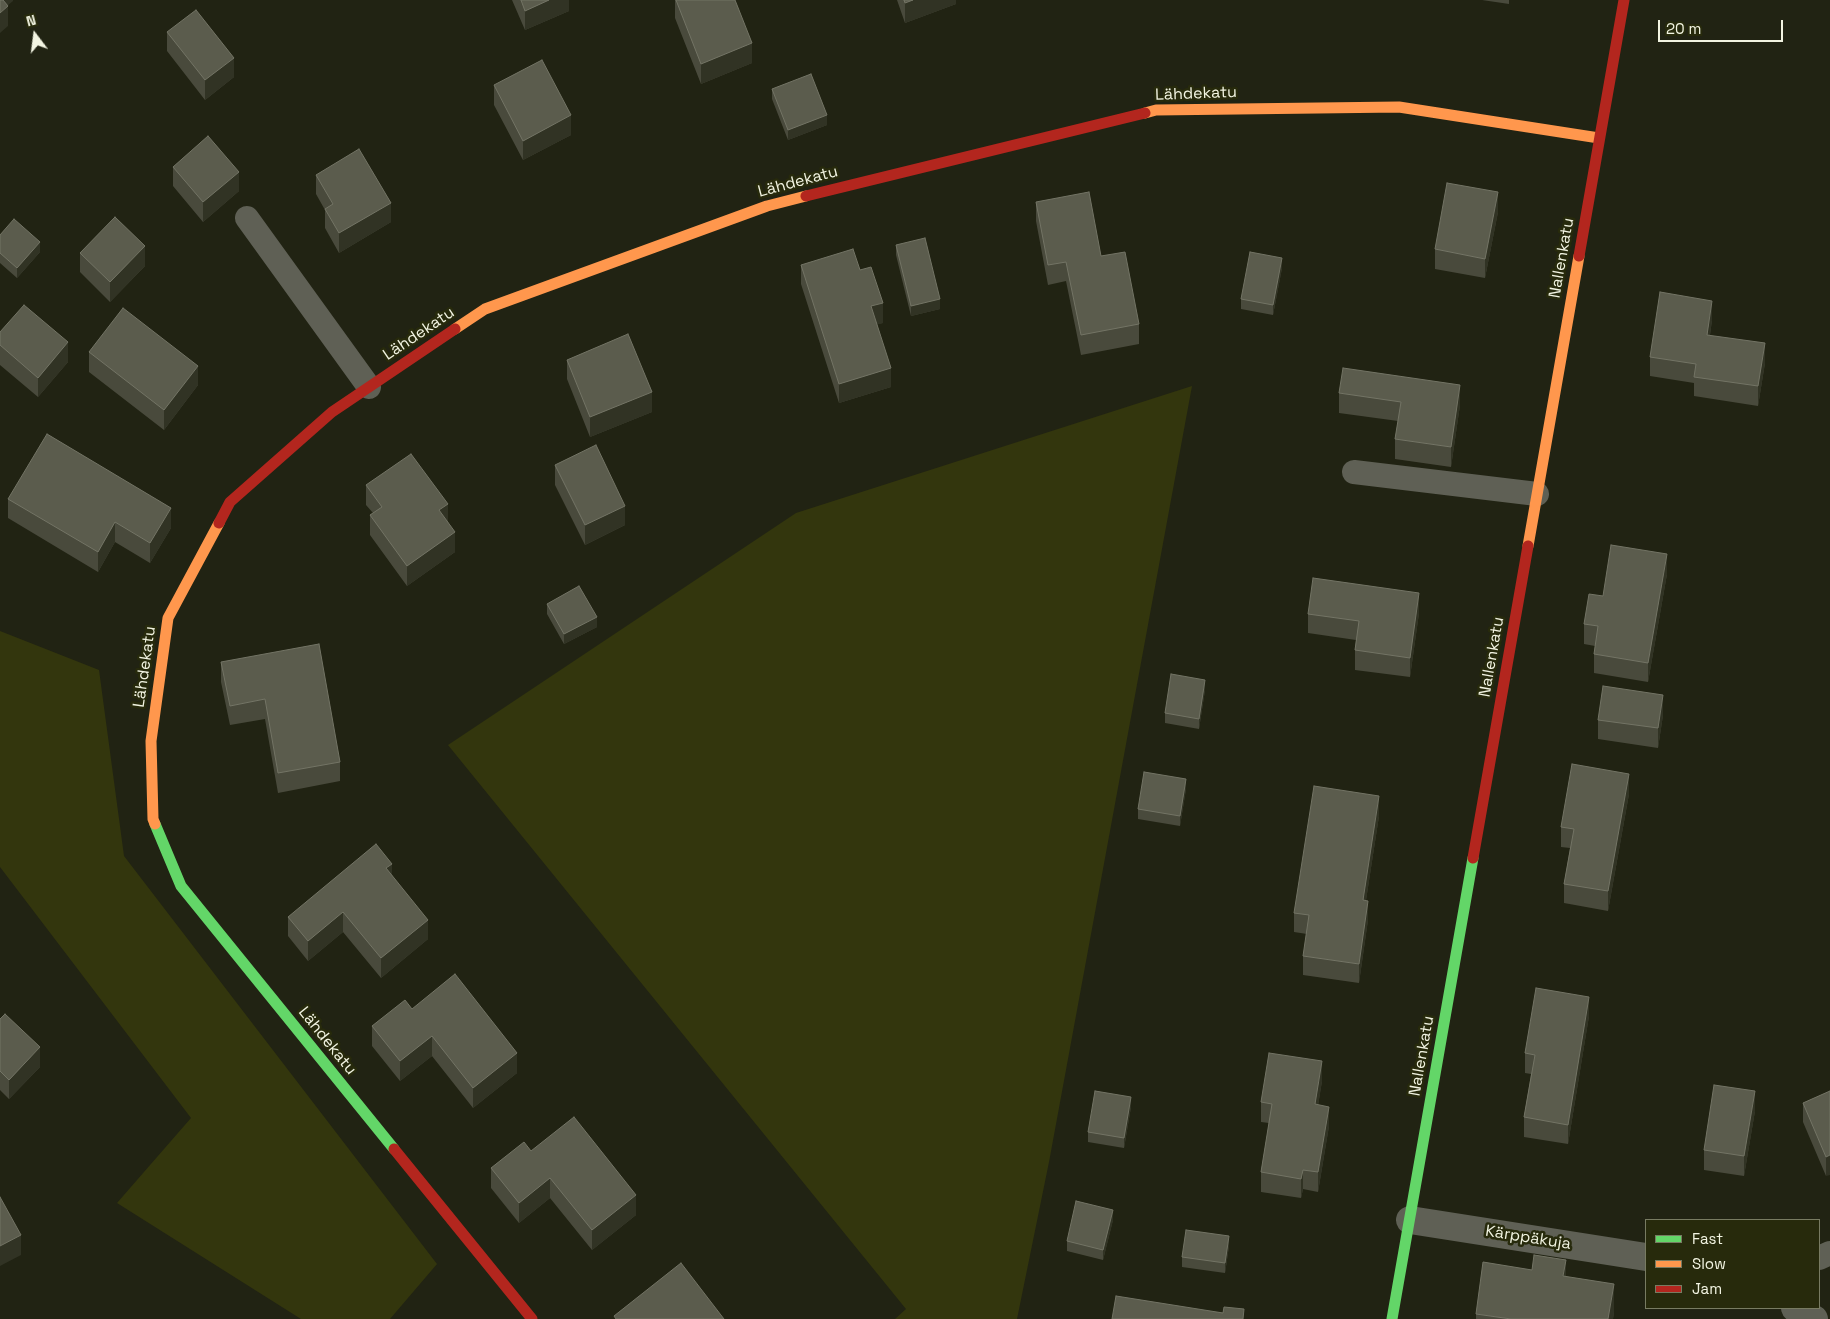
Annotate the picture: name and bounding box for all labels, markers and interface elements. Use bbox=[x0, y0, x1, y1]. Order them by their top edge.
north arrow bbox=[10, 10, 60, 60]
scale bar bbox=[1660, 10, 1785, 42]
text: N bbox=[24, 11, 38, 30]
text: 20 m bbox=[1666, 19, 1701, 38]
street label: Lähdekatu bbox=[1155, 83, 1237, 105]
street label: Lähdekatu bbox=[756, 162, 840, 202]
street label: Nallenkatu bbox=[1545, 216, 1579, 300]
street label: Lähdekatu bbox=[380, 303, 458, 365]
street label: Nallenkatu bbox=[1475, 615, 1509, 699]
street label: Lähdekatu bbox=[130, 625, 160, 709]
street label: Lähdekatu bbox=[294, 1003, 360, 1079]
street label: Nallenkatu bbox=[1405, 1014, 1439, 1098]
legend bbox=[1645, 1219, 1820, 1309]
street label: Kärppäkuja bbox=[1484, 1222, 1572, 1254]
text: Fast bbox=[1692, 1229, 1723, 1248]
text: Slow bbox=[1692, 1254, 1726, 1273]
text: Jam bbox=[1692, 1279, 1722, 1298]

